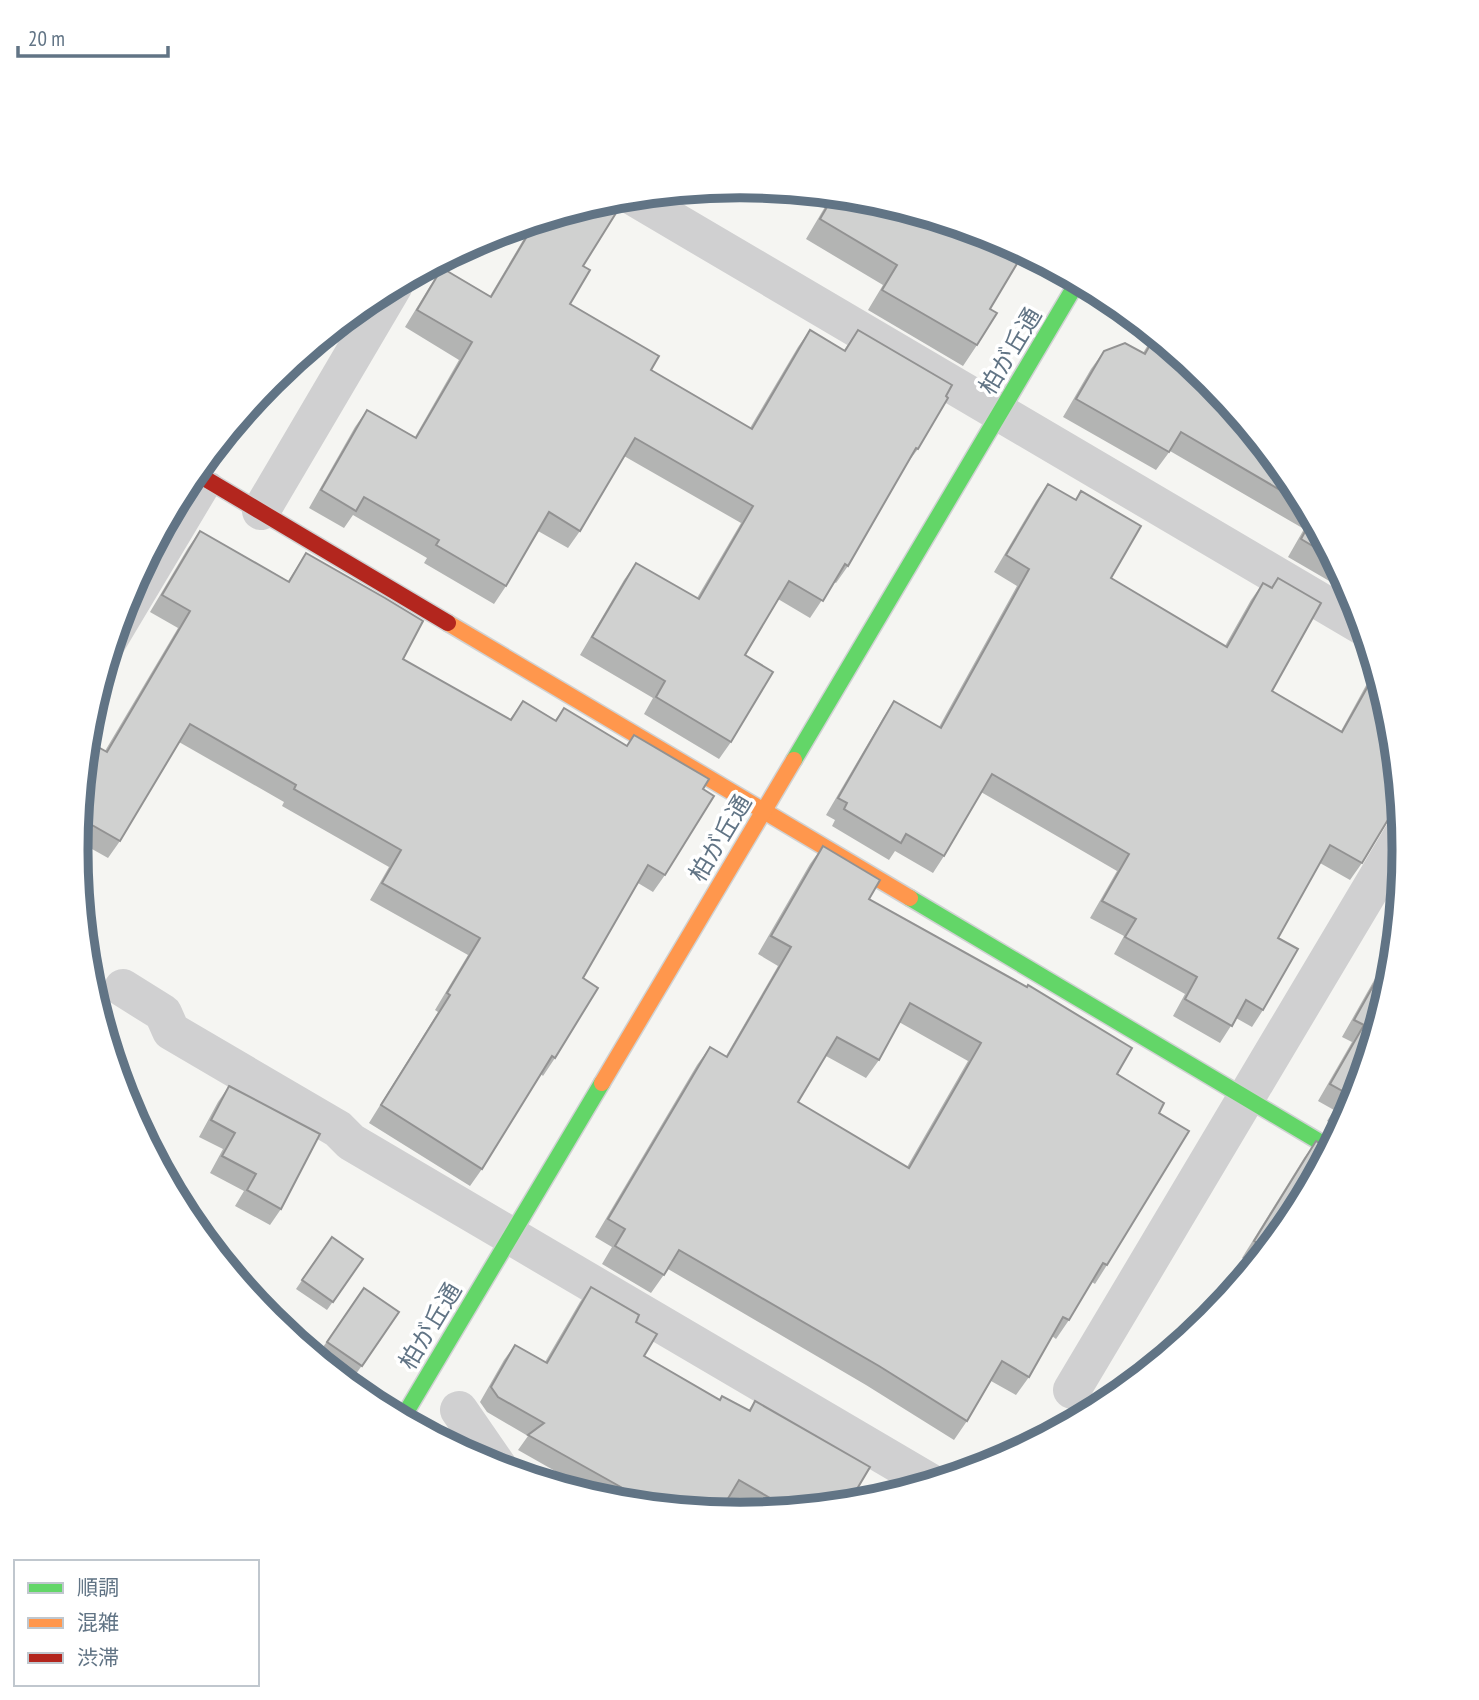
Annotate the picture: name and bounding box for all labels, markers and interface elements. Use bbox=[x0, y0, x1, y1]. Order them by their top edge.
scale bar bbox=[18, 14, 168, 58]
text: 20 m bbox=[28, 25, 65, 52]
street label: 柏が丘通 bbox=[972, 302, 1048, 400]
street label: 柏が丘通 bbox=[682, 789, 758, 887]
street label: 柏が丘通 bbox=[392, 1277, 468, 1375]
legend bbox=[14, 1560, 259, 1686]
text: 順調 bbox=[77, 1574, 119, 1601]
text: 混雑 bbox=[77, 1609, 119, 1636]
text: 渋滞 bbox=[77, 1644, 119, 1671]

